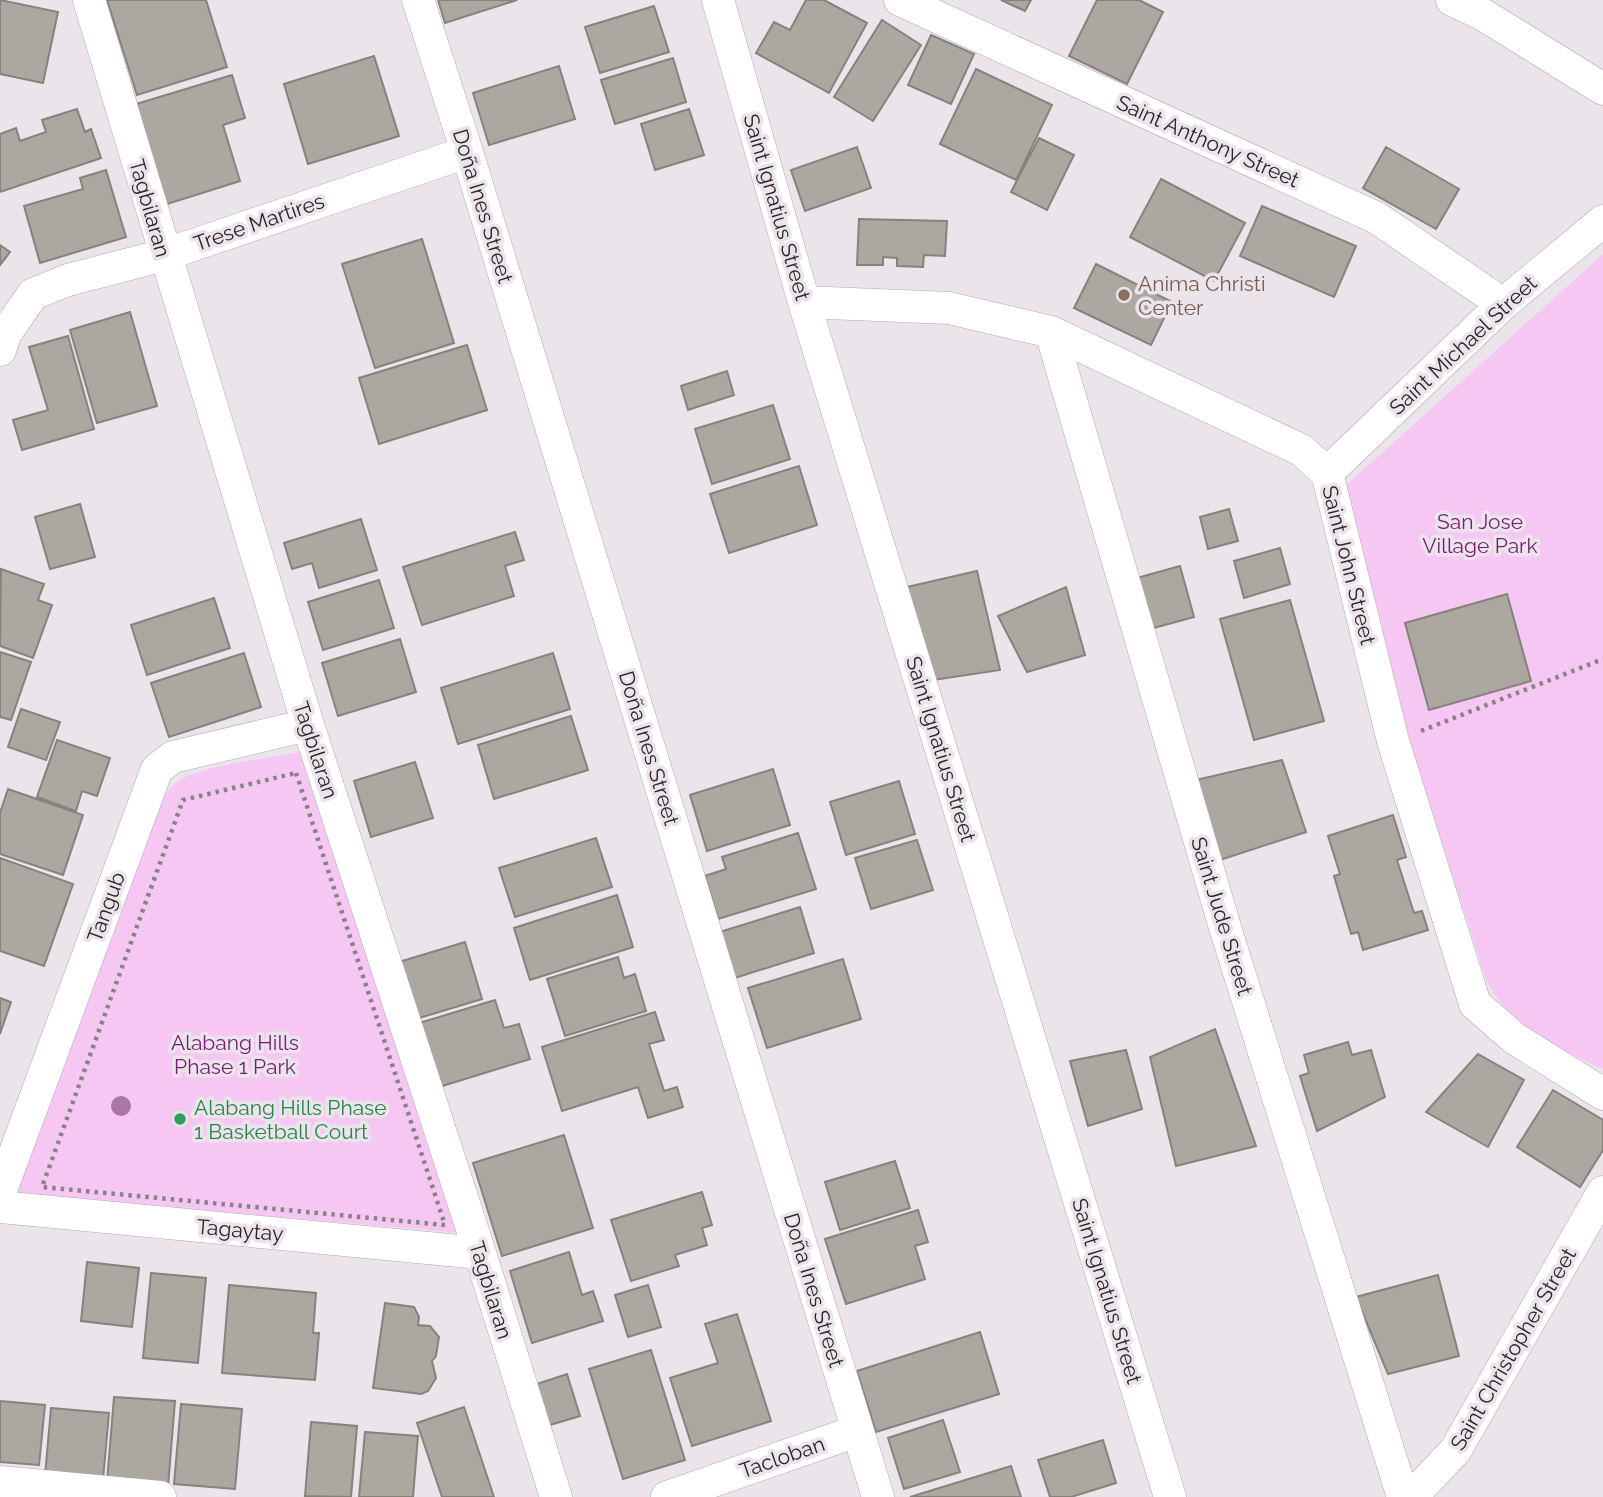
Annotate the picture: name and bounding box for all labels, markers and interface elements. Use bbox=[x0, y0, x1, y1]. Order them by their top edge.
street label: Saint Anthony Street bbox=[1113, 89, 1303, 193]
street label: Saint Ignatius Street bbox=[738, 111, 816, 303]
street label: Doña Ines Street bbox=[448, 126, 518, 286]
street label: Tagbilaran bbox=[124, 156, 176, 260]
street label: Trese Martires bbox=[190, 188, 328, 256]
street label: Saint Michael Street bbox=[1384, 270, 1542, 420]
place label: Anima Christi Center bbox=[1138, 271, 1265, 320]
marker: Anima Christi Center bbox=[1116, 287, 1132, 303]
street label: Saint John Street bbox=[1317, 483, 1381, 647]
park label: San Jose Village Park bbox=[1422, 509, 1538, 558]
street label: Saint Ignatius Street bbox=[901, 653, 981, 845]
street label: Doña Ines Street bbox=[614, 668, 684, 828]
street label: Tagbilaran bbox=[289, 698, 343, 802]
street label: Saint Jude Street bbox=[1186, 834, 1258, 998]
street label: Tangub bbox=[82, 869, 130, 945]
park label: Alabang Hills Phase 1 Park bbox=[171, 1030, 299, 1079]
place label: Alabang Hills Phase 1 Basketball Court bbox=[194, 1095, 387, 1144]
marker: Alabang Hills Phase 1 Basketball Court bbox=[172, 1111, 188, 1127]
street label: Saint Ignatius Street bbox=[1067, 1195, 1147, 1387]
street label: Doña Ines Street bbox=[779, 1210, 849, 1370]
street label: Tagaytay bbox=[196, 1214, 284, 1246]
street label: Tagbilaran bbox=[464, 1238, 518, 1342]
street label: Saint Christopher Street bbox=[1445, 1243, 1581, 1455]
street label: Tacloban bbox=[736, 1431, 828, 1483]

